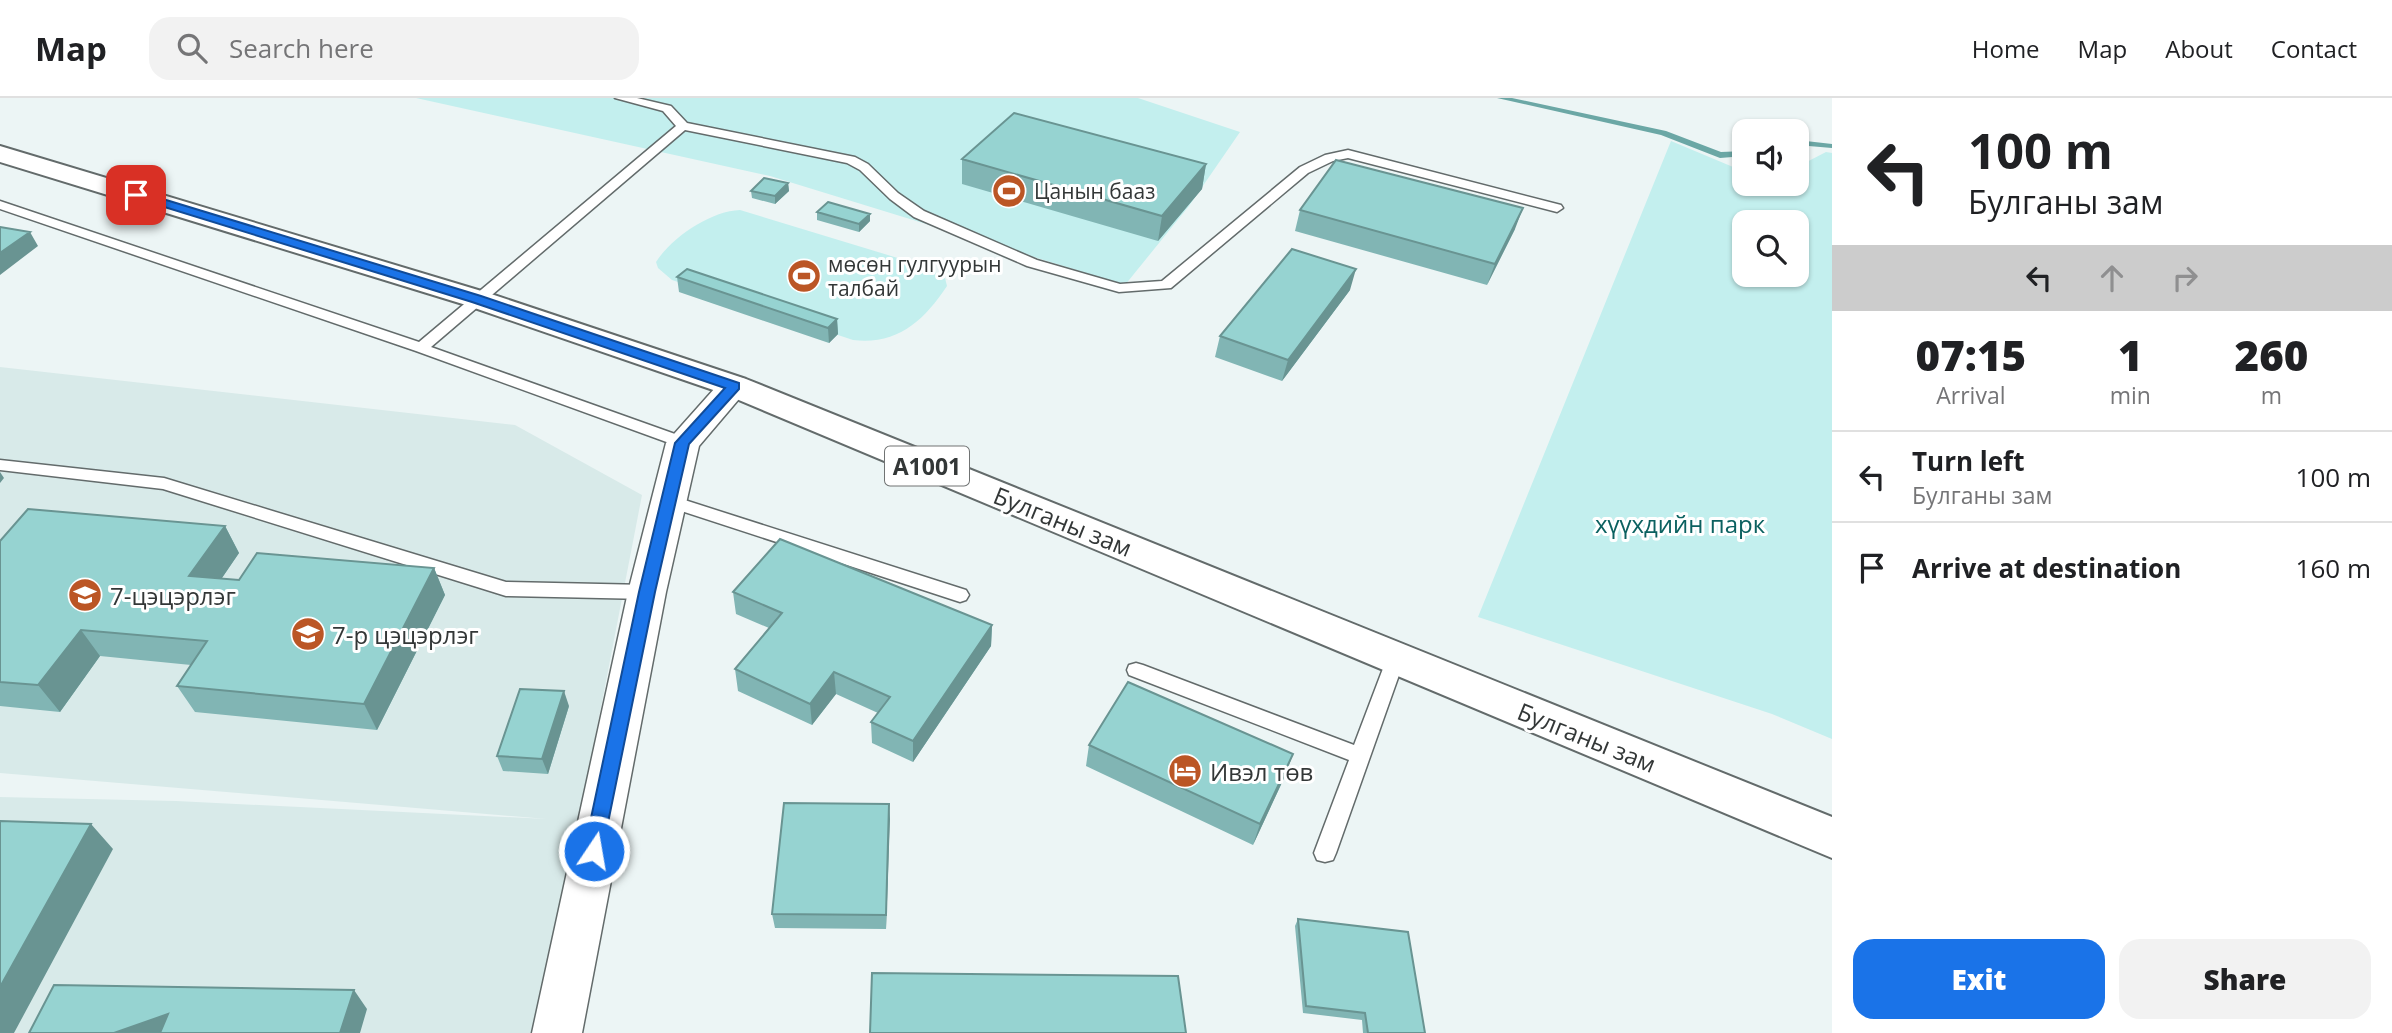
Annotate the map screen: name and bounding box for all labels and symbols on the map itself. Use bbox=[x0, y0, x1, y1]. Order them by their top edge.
pin bbox=[106, 165, 166, 225]
sports icon: Цанын бааз bbox=[990, 172, 1028, 210]
place label: Цанын бааз bbox=[1034, 177, 1155, 205]
place label: мөсөн гулгуурын талбай bbox=[828, 250, 1001, 302]
sports icon: мөсөн гулгуурын талбай bbox=[785, 257, 823, 295]
road number: A1001 bbox=[885, 446, 969, 486]
street label: Булганы зам bbox=[989, 478, 1137, 564]
park label: хүүхдийн парк bbox=[1595, 507, 1766, 540]
school or university icon: 7-цэцэрлэг bbox=[66, 576, 104, 614]
place label: 7-цэцэрлэг bbox=[110, 579, 236, 612]
school or university icon: 7-р цэцэрлэг bbox=[289, 615, 327, 653]
place label: 7-р цэцэрлэг bbox=[332, 618, 479, 651]
street label: Булганы зам bbox=[1513, 694, 1661, 780]
hotel icon: Ивэл төв bbox=[1166, 752, 1204, 790]
place label: Ивэл төв bbox=[1210, 755, 1313, 788]
position arrow bbox=[557, 814, 631, 888]

